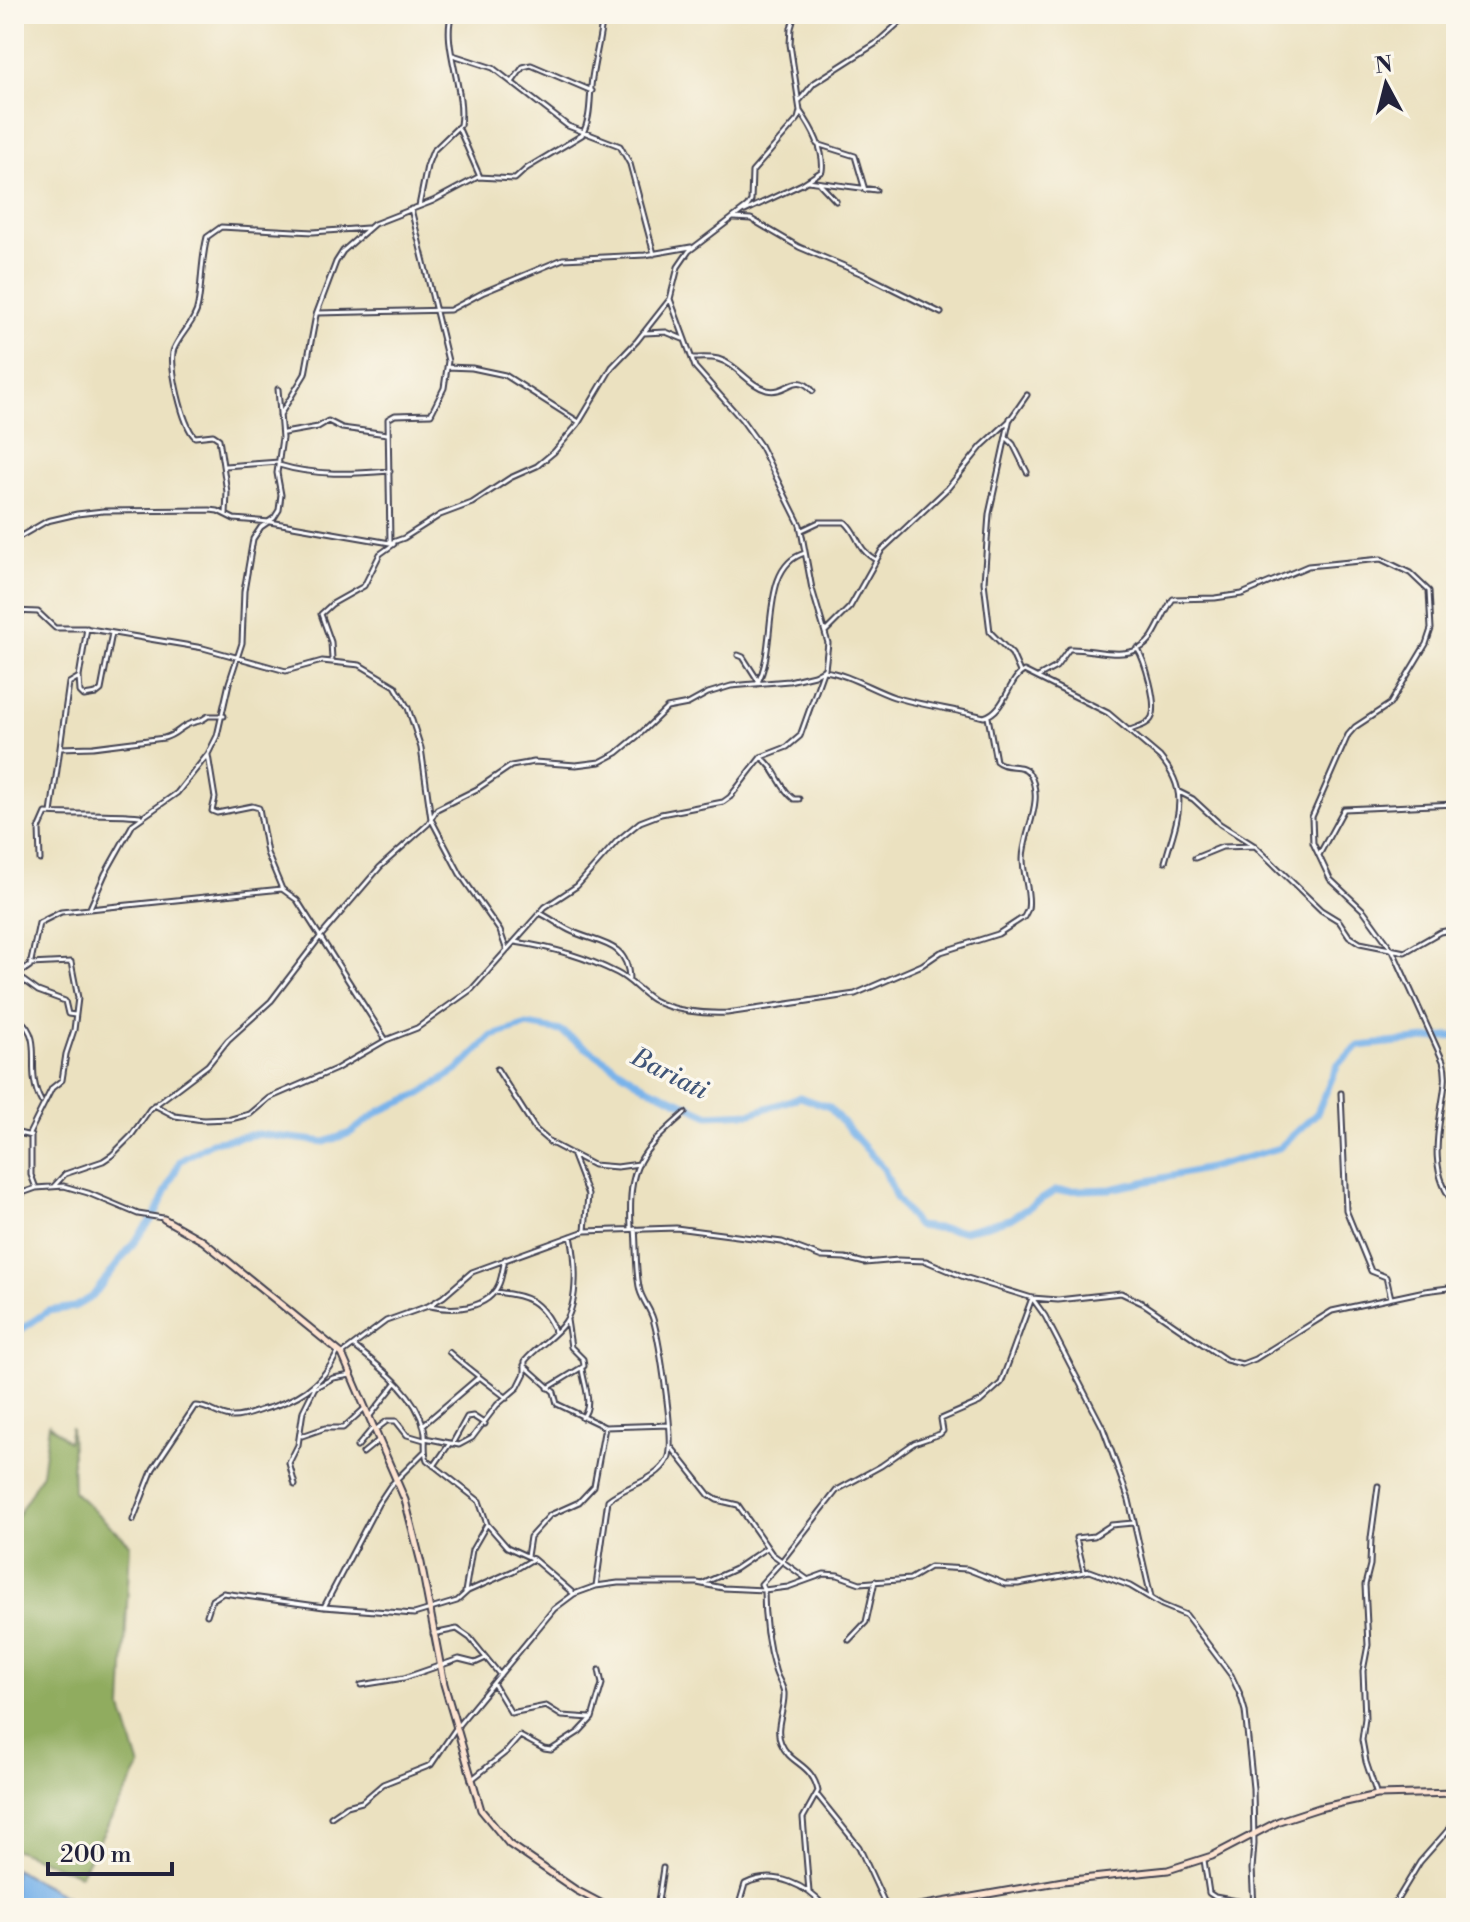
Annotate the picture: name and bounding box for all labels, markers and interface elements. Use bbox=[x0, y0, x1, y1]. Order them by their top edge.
north arrow bbox=[1346, 44, 1426, 124]
text: N bbox=[1373, 51, 1395, 80]
water label: Bariati bbox=[625, 1040, 714, 1107]
scale bar bbox=[48, 1826, 172, 1876]
text: 200 m bbox=[60, 1840, 131, 1870]

